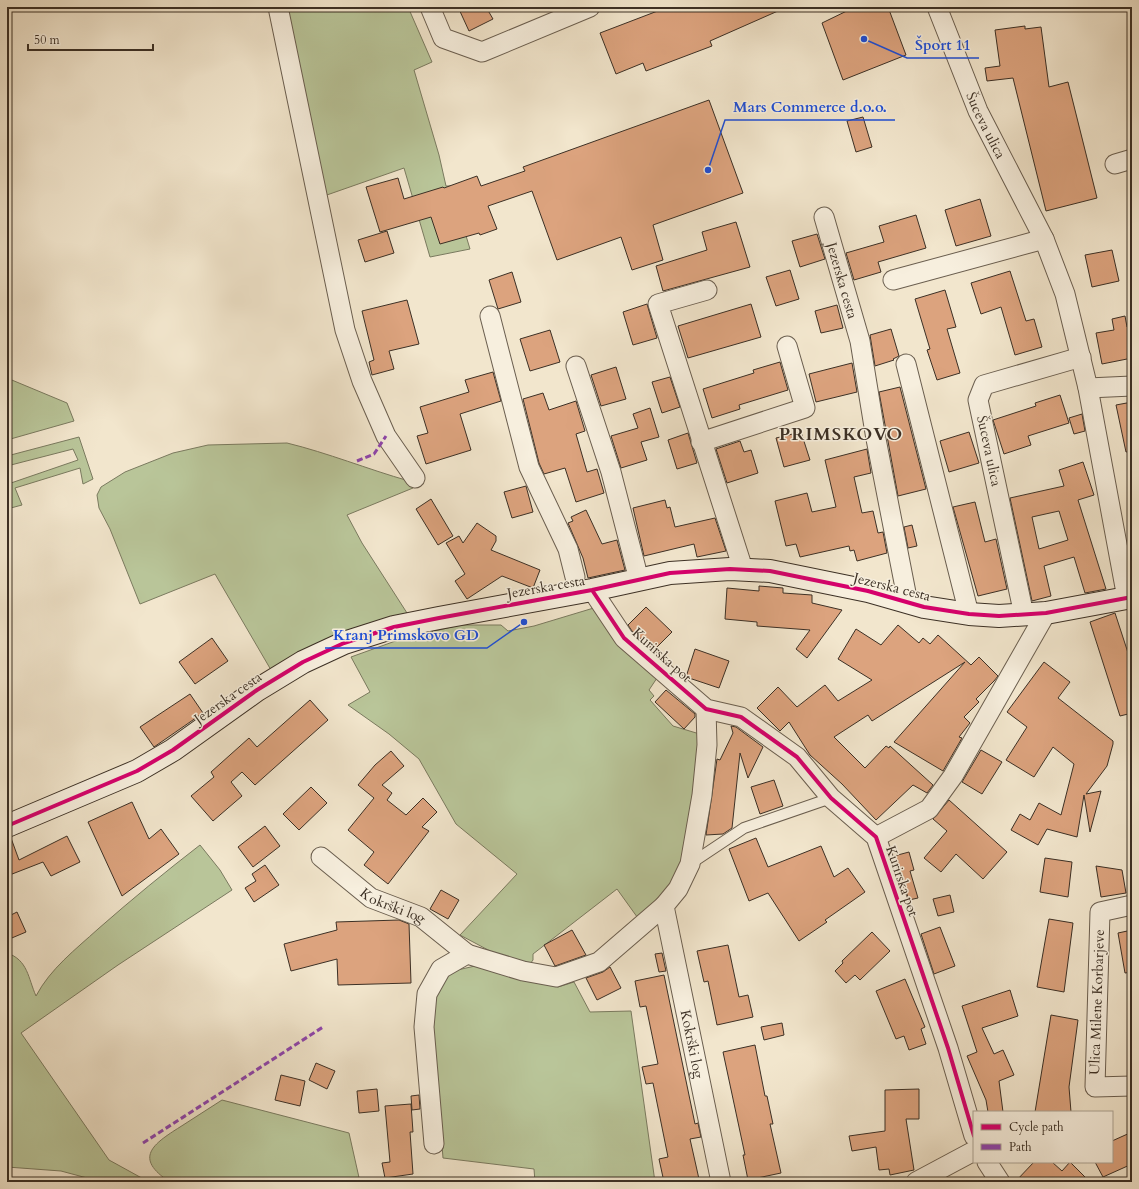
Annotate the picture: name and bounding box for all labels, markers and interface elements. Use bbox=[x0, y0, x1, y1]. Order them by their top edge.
scale bar bbox=[28, 26, 153, 52]
callout: Šport 11 bbox=[907, 31, 979, 58]
text: 50 m bbox=[34, 32, 61, 48]
text: Šport 11 bbox=[915, 35, 971, 55]
street label: Šuceva ulica bbox=[962, 89, 1010, 162]
callout: Mars Commerce d.o.o. bbox=[725, 93, 895, 120]
text: Mars Commerce d.o.o. bbox=[733, 97, 887, 117]
street label: Jezerska cesta bbox=[822, 238, 863, 321]
street label: Šuceva ulica bbox=[972, 414, 1006, 488]
district label: PRIMSKOVO bbox=[779, 422, 903, 447]
street label: Jezerska cesta bbox=[850, 568, 932, 606]
street label: Jezerska cesta bbox=[504, 571, 586, 604]
callout: Kranj Primskovo GD bbox=[325, 621, 487, 648]
street label: Kurirska pot bbox=[628, 623, 696, 687]
text: Kranj Primskovo GD bbox=[333, 625, 479, 645]
street label: Jezerska cesta bbox=[189, 668, 266, 730]
street label: Kurirska pot bbox=[881, 843, 923, 919]
street label: Kokrški log bbox=[356, 883, 431, 927]
street label: Ulica Milene Korbarjeve bbox=[1085, 929, 1109, 1075]
street label: Kokrški log bbox=[676, 1008, 709, 1080]
legend bbox=[973, 1111, 1113, 1163]
text: Cycle path bbox=[1009, 1119, 1064, 1135]
text: Path bbox=[1009, 1139, 1032, 1155]

